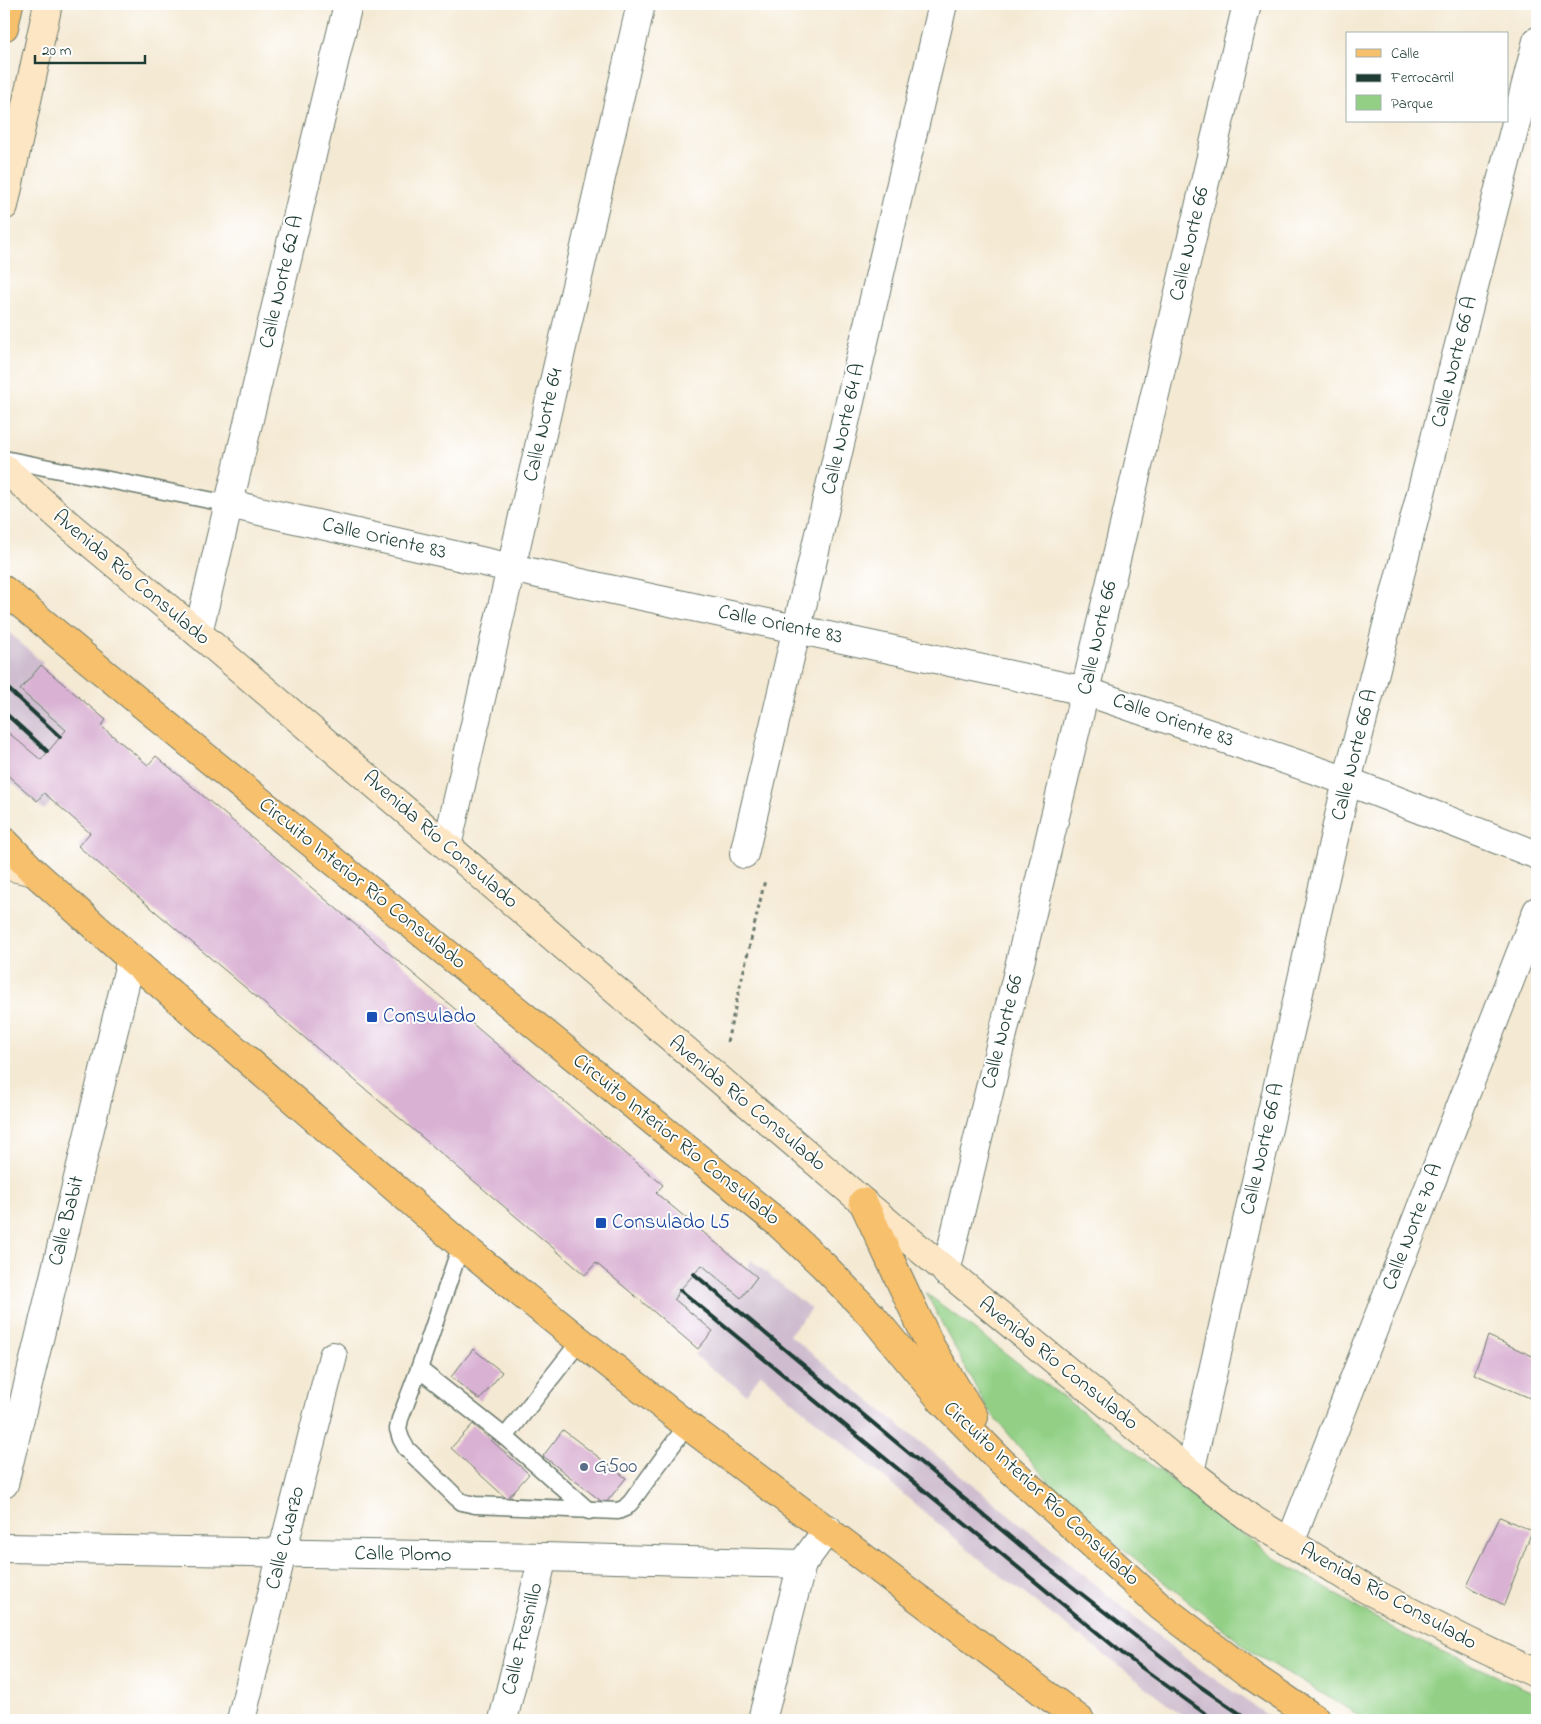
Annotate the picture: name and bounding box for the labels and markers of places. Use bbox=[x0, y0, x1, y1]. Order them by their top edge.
place label: Consulado bbox=[383, 1002, 476, 1032]
marker: Consulado bbox=[365, 1010, 379, 1024]
place label: Consulado L5 bbox=[612, 1208, 730, 1238]
marker: Consulado L5 bbox=[594, 1216, 608, 1230]
place label: G500 bbox=[594, 1452, 637, 1482]
marker: G500 bbox=[578, 1461, 590, 1473]

